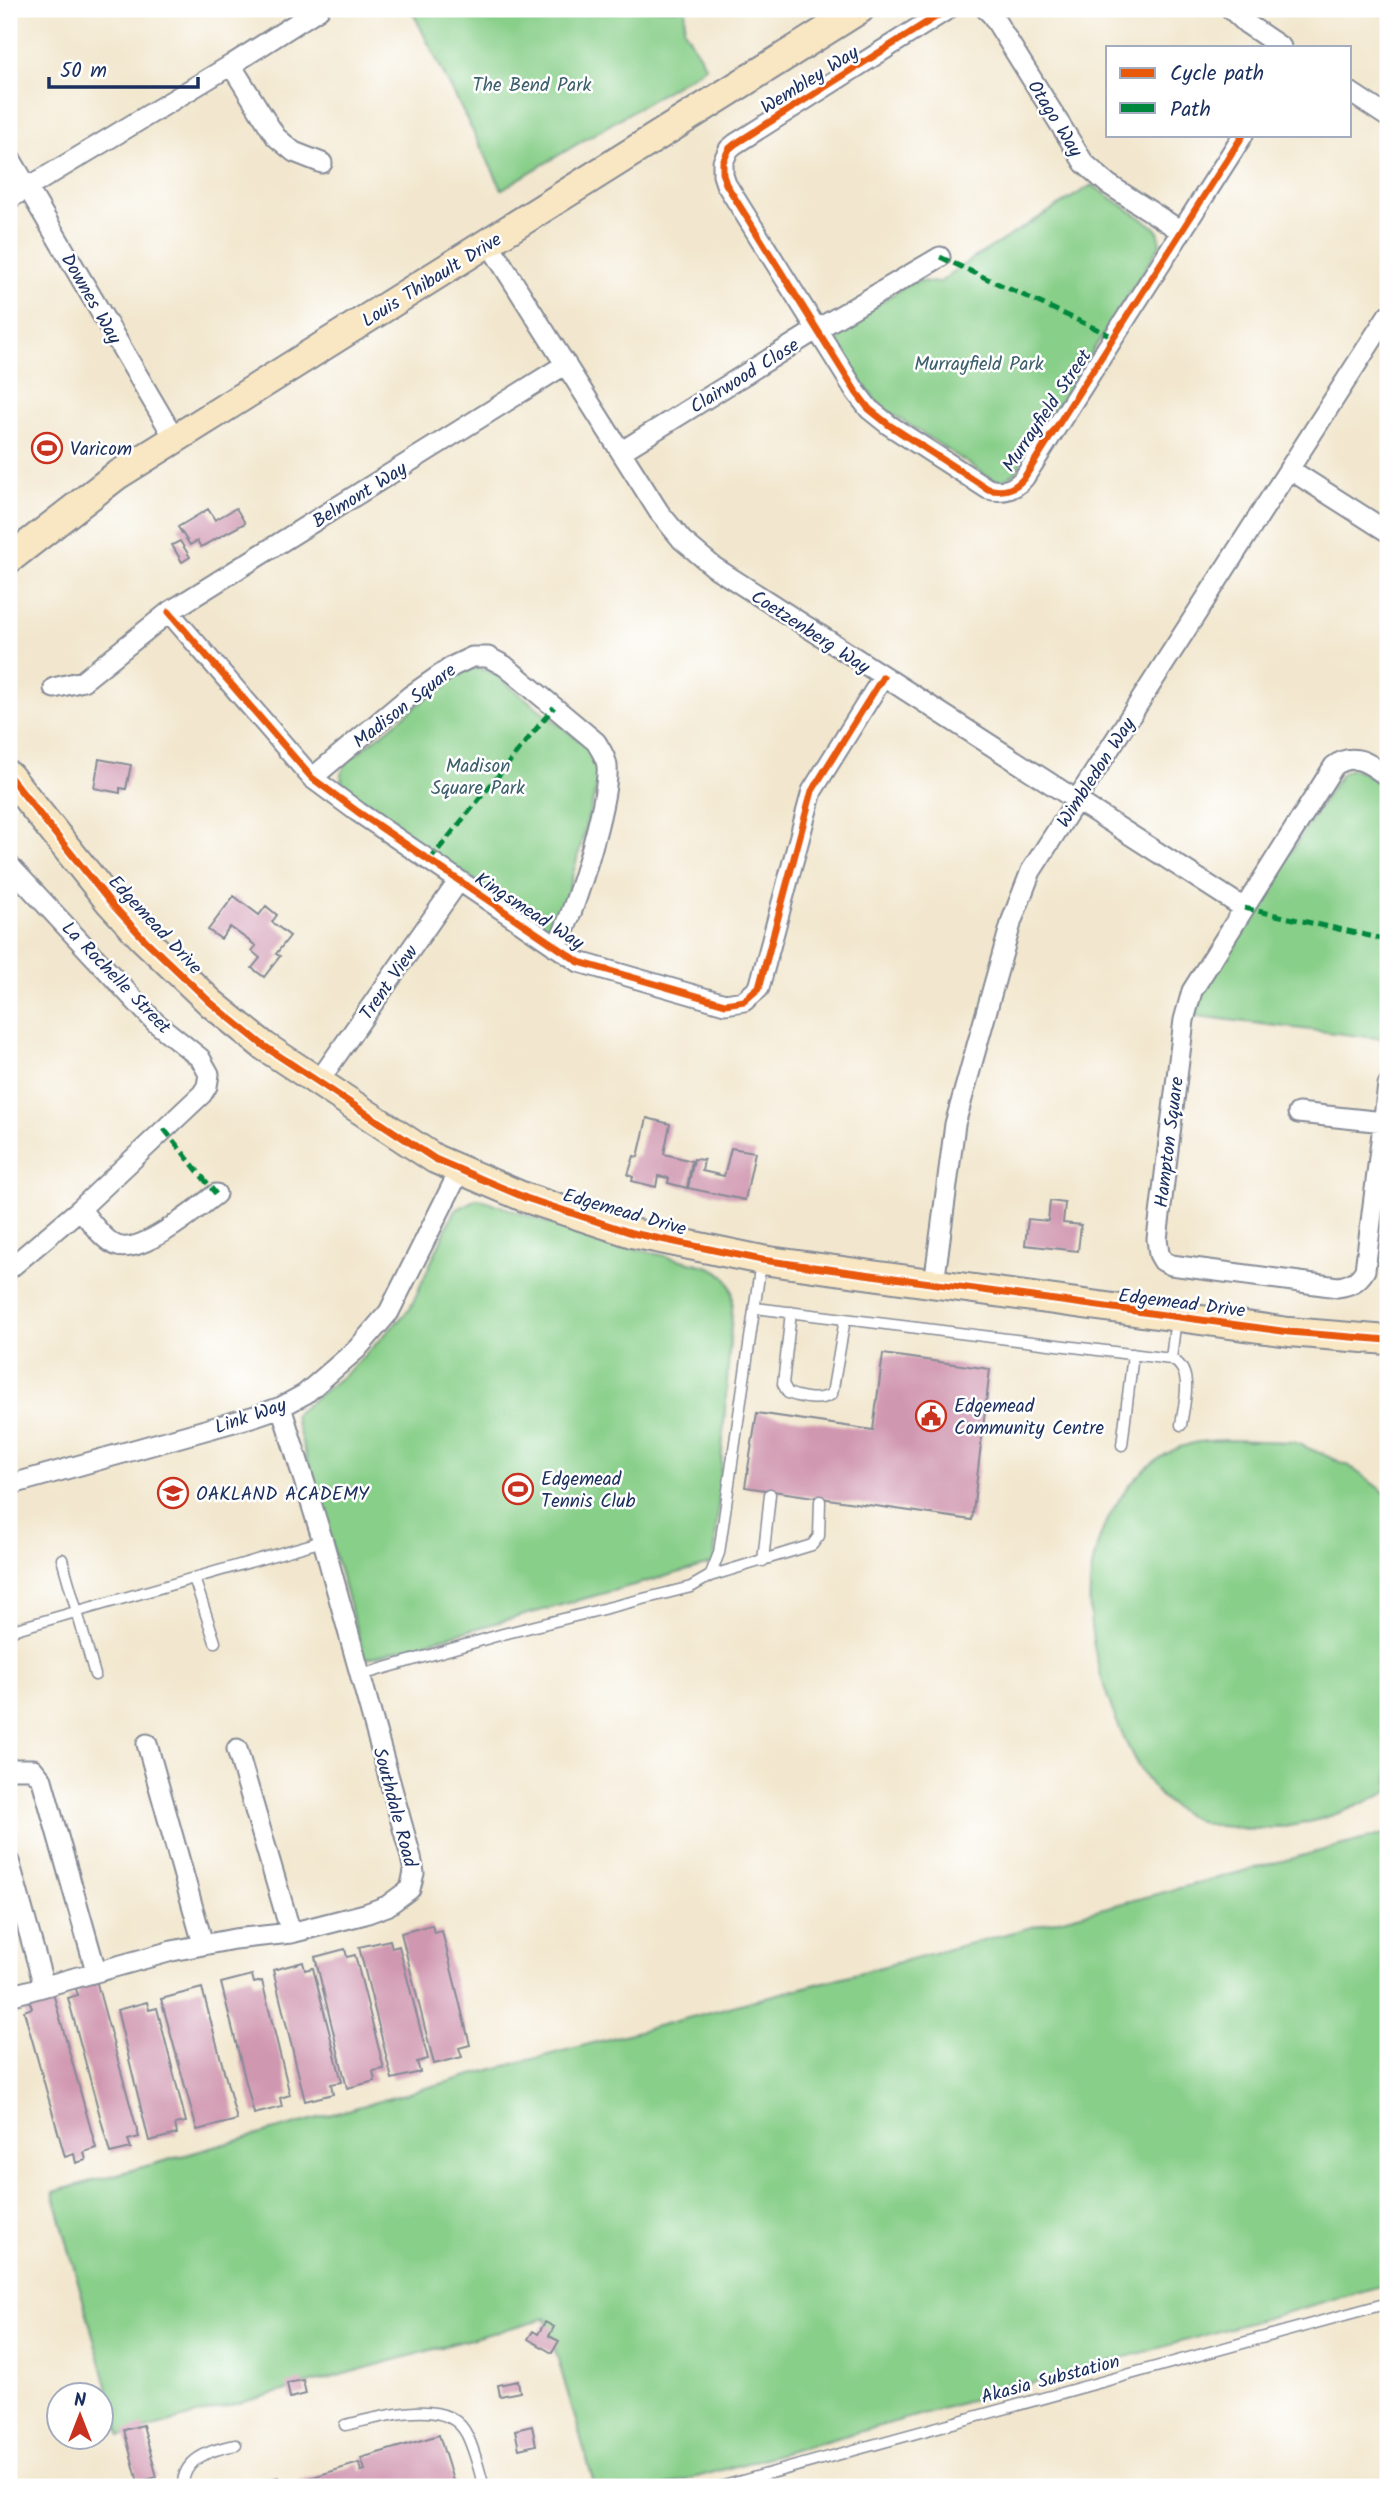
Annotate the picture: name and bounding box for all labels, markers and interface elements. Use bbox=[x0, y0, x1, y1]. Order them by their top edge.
street label: Wembley Way bbox=[755, 38, 866, 123]
scale bar bbox=[49, 46, 198, 90]
legend bbox=[1106, 46, 1352, 136]
text: 50 m bbox=[60, 55, 107, 88]
text: Cycle path bbox=[1170, 58, 1264, 91]
park label: The Bend Park bbox=[473, 71, 592, 101]
street label: Otago Way bbox=[1019, 75, 1090, 164]
text: Path bbox=[1170, 94, 1211, 127]
street label: Louis Thibault Drive bbox=[356, 225, 508, 336]
street label: Downes Way bbox=[52, 248, 129, 351]
street label: Clairwood Close bbox=[684, 331, 806, 422]
street label: Murrayfield Street bbox=[995, 343, 1100, 479]
park label: Murrayfield Park bbox=[914, 350, 1044, 380]
sports icon: Varicom bbox=[30, 431, 64, 465]
place label: Varicom bbox=[70, 435, 132, 465]
street label: Belmont Way bbox=[307, 454, 414, 537]
street label: Coetzenberg Way bbox=[744, 583, 876, 683]
street label: Madison Square bbox=[347, 656, 464, 757]
street label: Wimbledon Way bbox=[1050, 711, 1144, 834]
park label: Madison Square Park bbox=[431, 752, 525, 804]
street label: Kingsmead Way bbox=[468, 865, 591, 959]
street label: Edgemead Drive bbox=[100, 869, 209, 983]
street label: La Rochelle Street bbox=[54, 915, 178, 1042]
street label: Trent View bbox=[353, 939, 427, 1027]
street label: Hampton Square bbox=[1147, 1075, 1193, 1209]
street label: Edgemead Drive bbox=[559, 1181, 690, 1245]
street label: Edgemead Drive bbox=[1117, 1281, 1247, 1327]
street label: Link Way bbox=[211, 1390, 292, 1443]
place label: Edgemead Community Centre bbox=[954, 1392, 1105, 1444]
public building icon: Edgemead Community Centre bbox=[914, 1399, 948, 1433]
place label: Edgemead Tennis Club bbox=[541, 1465, 635, 1517]
sports icon: Edgemead Tennis Club bbox=[501, 1472, 535, 1506]
school or university icon: OAKLAND ACADEMY bbox=[156, 1476, 190, 1510]
place label: OAKLAND ACADEMY bbox=[196, 1480, 370, 1510]
street label: Southdale Road bbox=[364, 1744, 425, 1871]
street label: Akasia Substation bbox=[978, 2347, 1123, 2413]
north arrow bbox=[46, 2380, 116, 2450]
text: N bbox=[74, 2386, 86, 2416]

